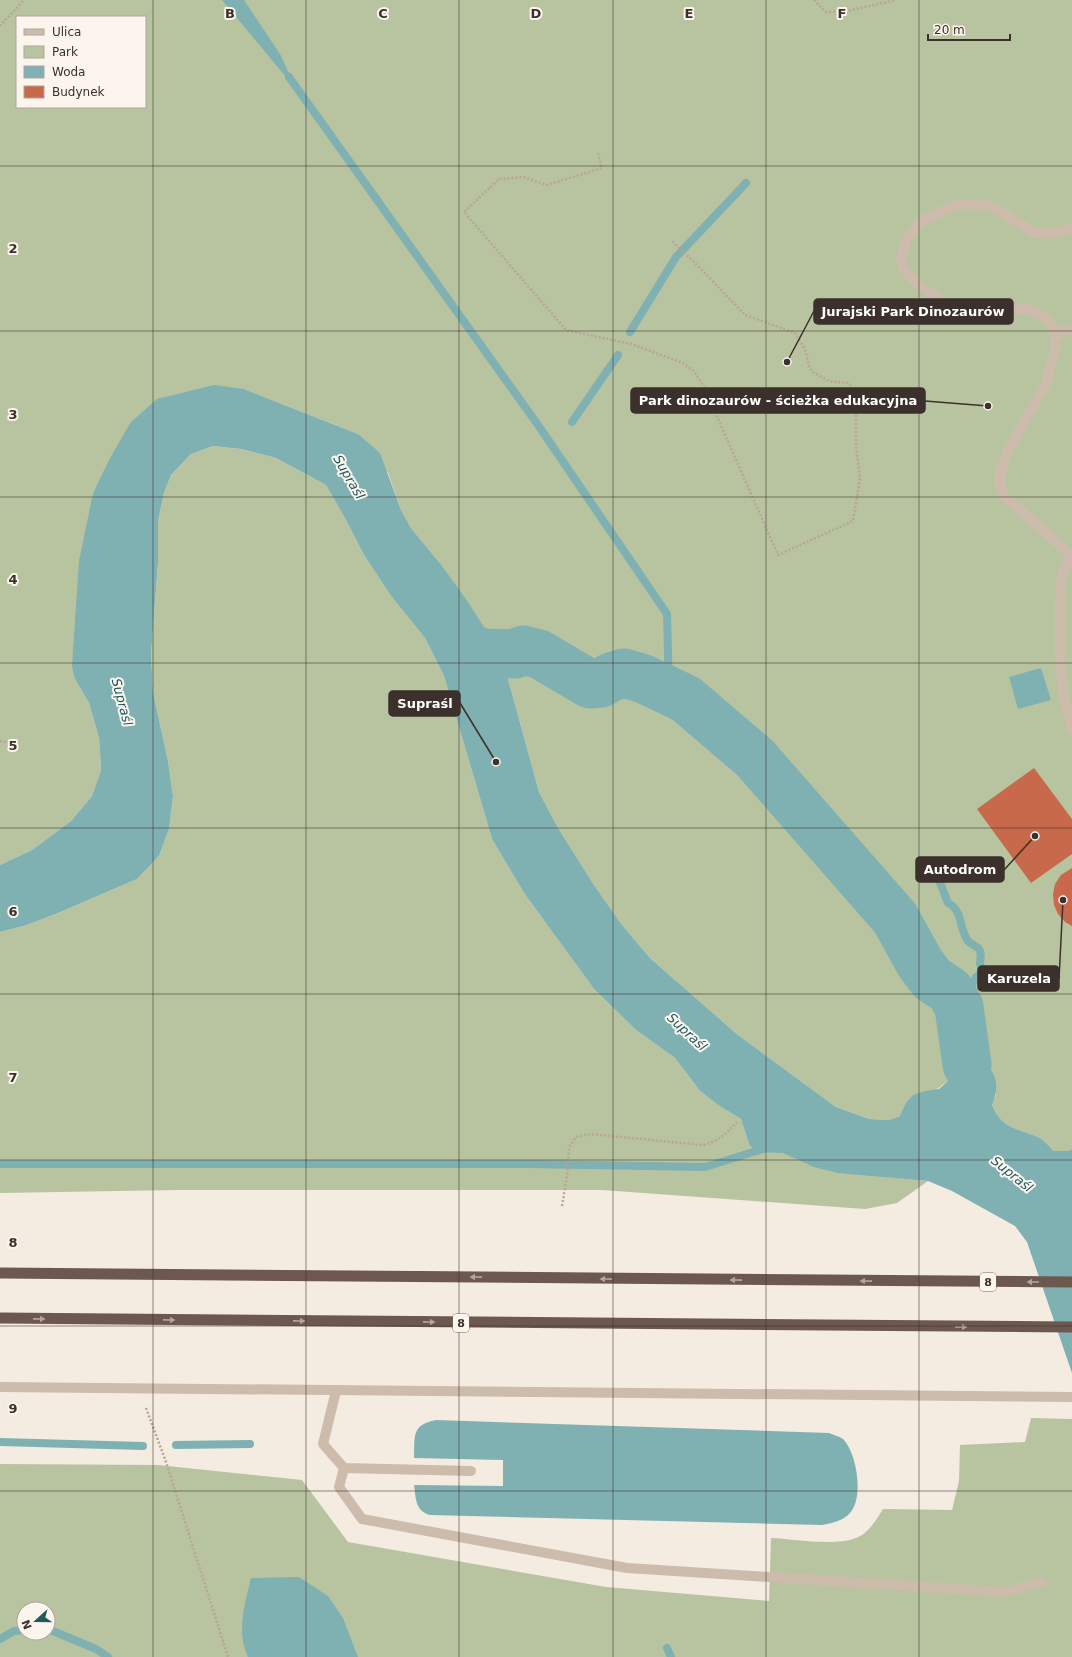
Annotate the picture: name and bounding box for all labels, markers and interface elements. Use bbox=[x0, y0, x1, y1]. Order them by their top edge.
text: B bbox=[225, 6, 235, 21]
text: C bbox=[378, 6, 388, 21]
text: D bbox=[531, 6, 542, 21]
text: E bbox=[685, 6, 693, 21]
text: F bbox=[838, 6, 846, 21]
legend bbox=[16, 16, 146, 108]
scale bar bbox=[928, 16, 1010, 42]
text: 20 m bbox=[934, 23, 965, 37]
text: Ulica bbox=[52, 25, 81, 39]
text: Park bbox=[52, 45, 78, 59]
text: Woda bbox=[52, 65, 85, 79]
text: Budynek bbox=[52, 85, 105, 99]
text: 2 bbox=[8, 241, 18, 256]
callout: Jurajski Park Dinozaurów bbox=[814, 299, 1013, 324]
text: Jurajski Park Dinozaurów bbox=[820, 304, 1005, 319]
callout: Park dinozaurów - ścieżka edukacyjna bbox=[631, 388, 925, 413]
text: Park dinozaurów - ścieżka edukacyjna bbox=[639, 393, 917, 408]
text: 3 bbox=[8, 407, 18, 422]
water label: Supraśl bbox=[330, 452, 368, 502]
text: 4 bbox=[8, 572, 18, 587]
water label: Supraśl bbox=[108, 677, 136, 728]
callout: Supraśl bbox=[389, 691, 460, 716]
text: Supraśl bbox=[397, 696, 453, 711]
text: 5 bbox=[8, 738, 18, 753]
callout: Autodrom bbox=[916, 857, 1004, 882]
text: Autodrom bbox=[924, 862, 996, 877]
text: 6 bbox=[8, 904, 18, 919]
callout: Karuzela bbox=[978, 966, 1059, 991]
text: Karuzela bbox=[987, 971, 1051, 986]
water label: Supraśl bbox=[664, 1010, 710, 1054]
text: 7 bbox=[8, 1070, 18, 1085]
water label: Supraśl bbox=[988, 1153, 1036, 1195]
text: 8 bbox=[8, 1235, 18, 1250]
road number: 8 bbox=[980, 1273, 996, 1291]
one-way arrow bbox=[469, 1274, 482, 1280]
one-way arrow bbox=[600, 1275, 612, 1282]
one-way arrow bbox=[729, 1277, 742, 1283]
one-way arrow bbox=[859, 1278, 872, 1284]
one-way arrow bbox=[1026, 1279, 1039, 1285]
road number: 8 bbox=[453, 1314, 469, 1332]
one-way arrow bbox=[33, 1316, 46, 1322]
one-way arrow bbox=[163, 1317, 176, 1323]
one-way arrow bbox=[293, 1318, 306, 1324]
one-way arrow bbox=[423, 1319, 436, 1325]
one-way arrow bbox=[955, 1324, 968, 1330]
text: 9 bbox=[8, 1401, 18, 1416]
north arrow bbox=[16, 1601, 56, 1641]
text: N bbox=[19, 1618, 35, 1631]

